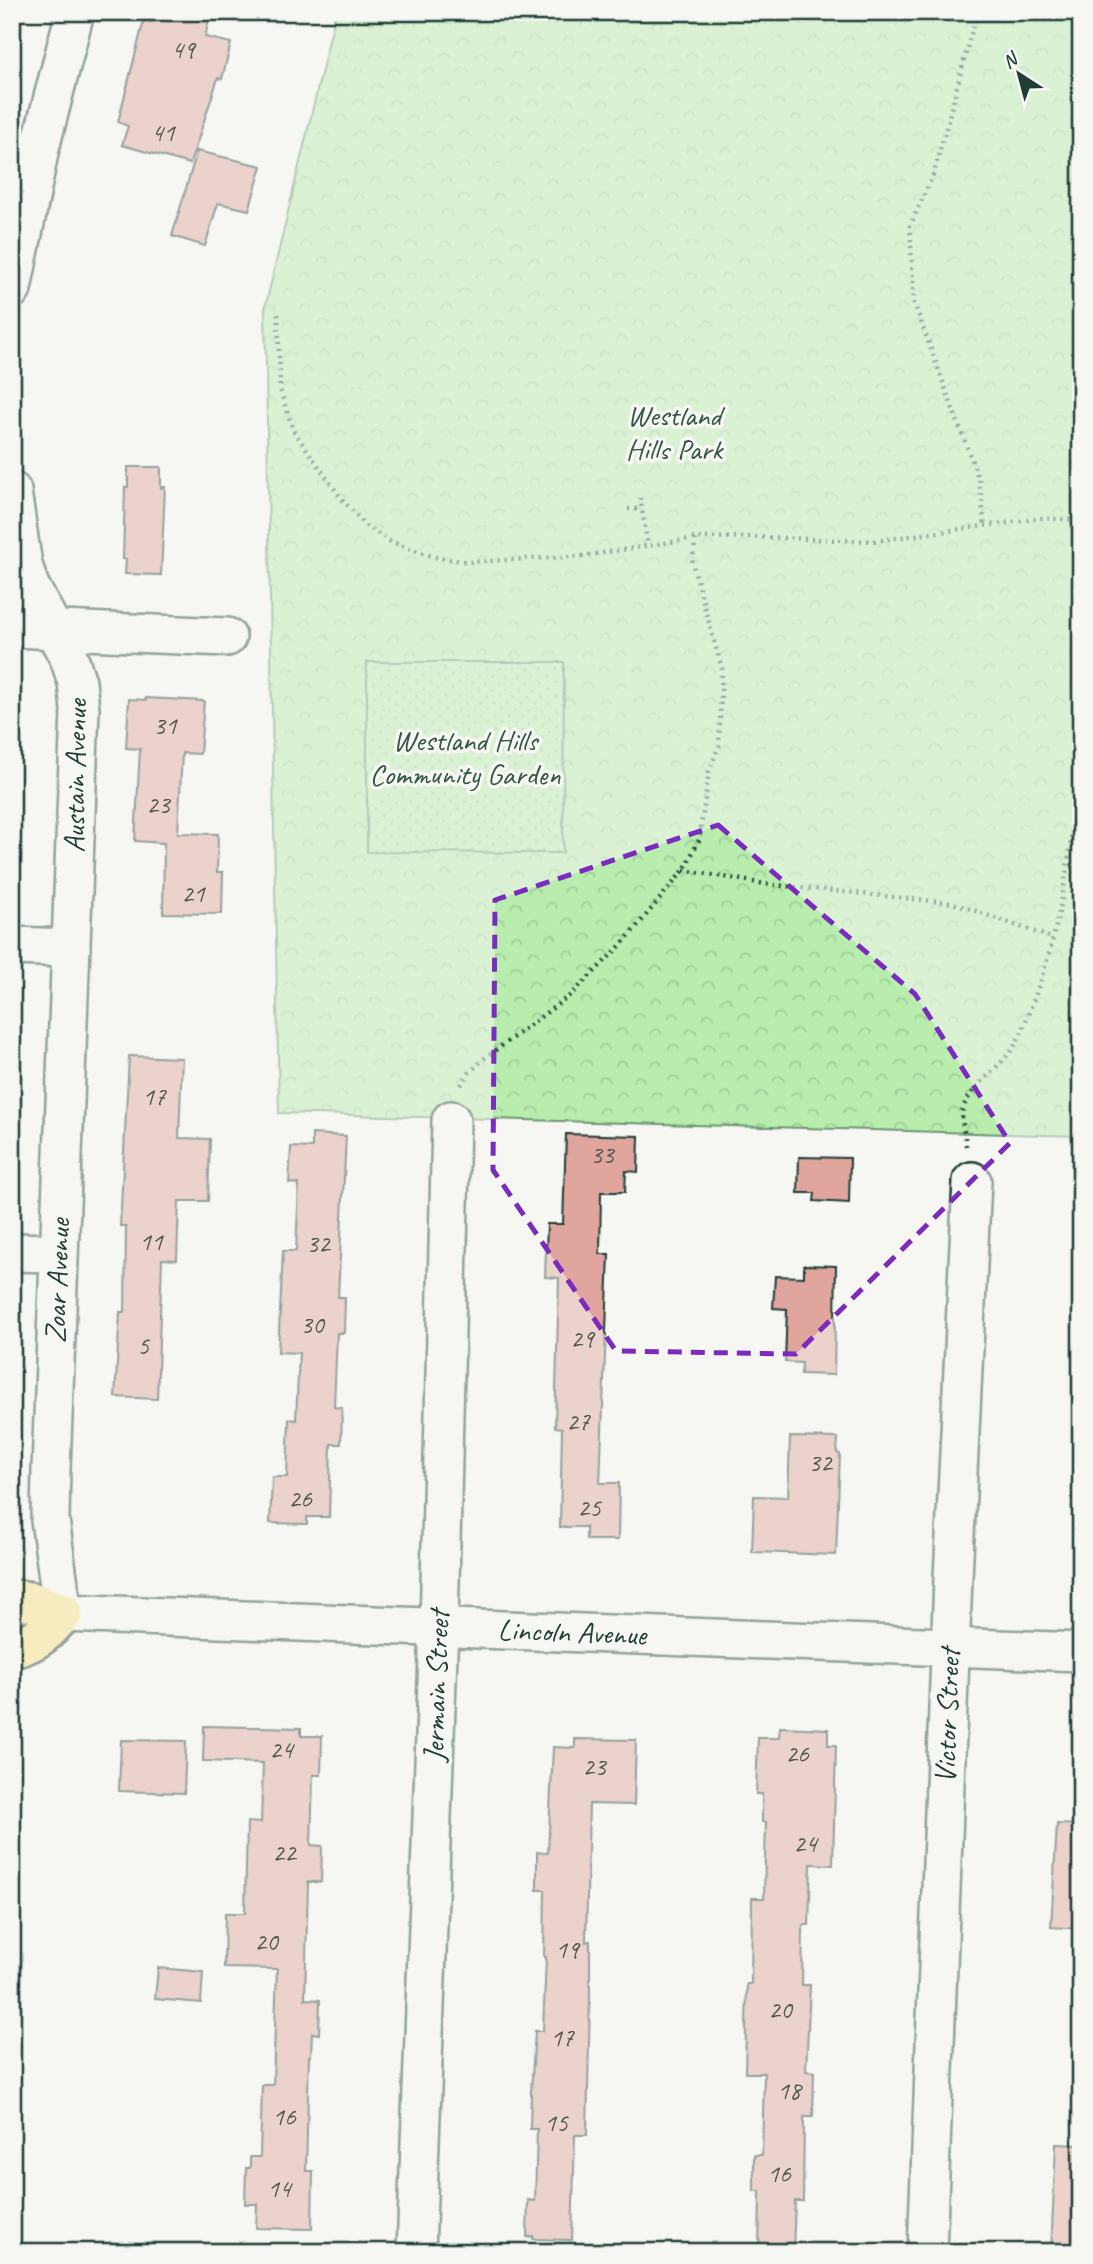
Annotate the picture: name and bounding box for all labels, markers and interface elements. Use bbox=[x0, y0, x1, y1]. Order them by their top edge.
house number: 49 bbox=[171, 33, 197, 66]
north arrow bbox=[984, 38, 1054, 108]
text: N bbox=[998, 46, 1024, 74]
house number: 41 bbox=[151, 116, 176, 149]
park label: Westland Hills Park bbox=[626, 396, 725, 468]
street label: Austain Avenue bbox=[55, 697, 95, 853]
house number: 31 bbox=[153, 709, 178, 742]
park label: Westland Hills Community Garden bbox=[369, 721, 561, 793]
house number: 23 bbox=[146, 788, 172, 821]
house number: 21 bbox=[181, 877, 206, 910]
house number: 17 bbox=[142, 1080, 167, 1113]
house number: 33 bbox=[590, 1138, 616, 1171]
street label: Zoar Avenue bbox=[36, 1216, 78, 1344]
house number: 11 bbox=[139, 1225, 164, 1258]
house number: 32 bbox=[306, 1227, 332, 1260]
house number: 30 bbox=[300, 1308, 326, 1341]
house number: 29 bbox=[570, 1322, 596, 1355]
house number: 5 bbox=[137, 1329, 150, 1362]
house number: 27 bbox=[566, 1405, 591, 1438]
house number: 32 bbox=[808, 1446, 834, 1479]
house number: 26 bbox=[288, 1482, 313, 1515]
house number: 25 bbox=[577, 1491, 602, 1524]
street label: Jermain Street bbox=[414, 1606, 458, 1764]
street label: Lincoln Avenue bbox=[497, 1610, 649, 1654]
street label: Victor Street bbox=[926, 1644, 968, 1784]
house number: 24 bbox=[269, 1733, 295, 1766]
house number: 26 bbox=[785, 1737, 810, 1770]
house number: 23 bbox=[582, 1750, 608, 1783]
house number: 24 bbox=[793, 1827, 819, 1860]
house number: 22 bbox=[272, 1836, 298, 1869]
house number: 20 bbox=[254, 1925, 280, 1958]
house number: 19 bbox=[555, 1933, 581, 1966]
house number: 20 bbox=[768, 1993, 794, 2026]
house number: 17 bbox=[550, 2021, 575, 2054]
house number: 18 bbox=[777, 2074, 803, 2107]
house number: 16 bbox=[272, 2100, 297, 2133]
house number: 15 bbox=[544, 2106, 569, 2139]
house number: 16 bbox=[767, 2157, 792, 2190]
house number: 14 bbox=[267, 2172, 293, 2205]

